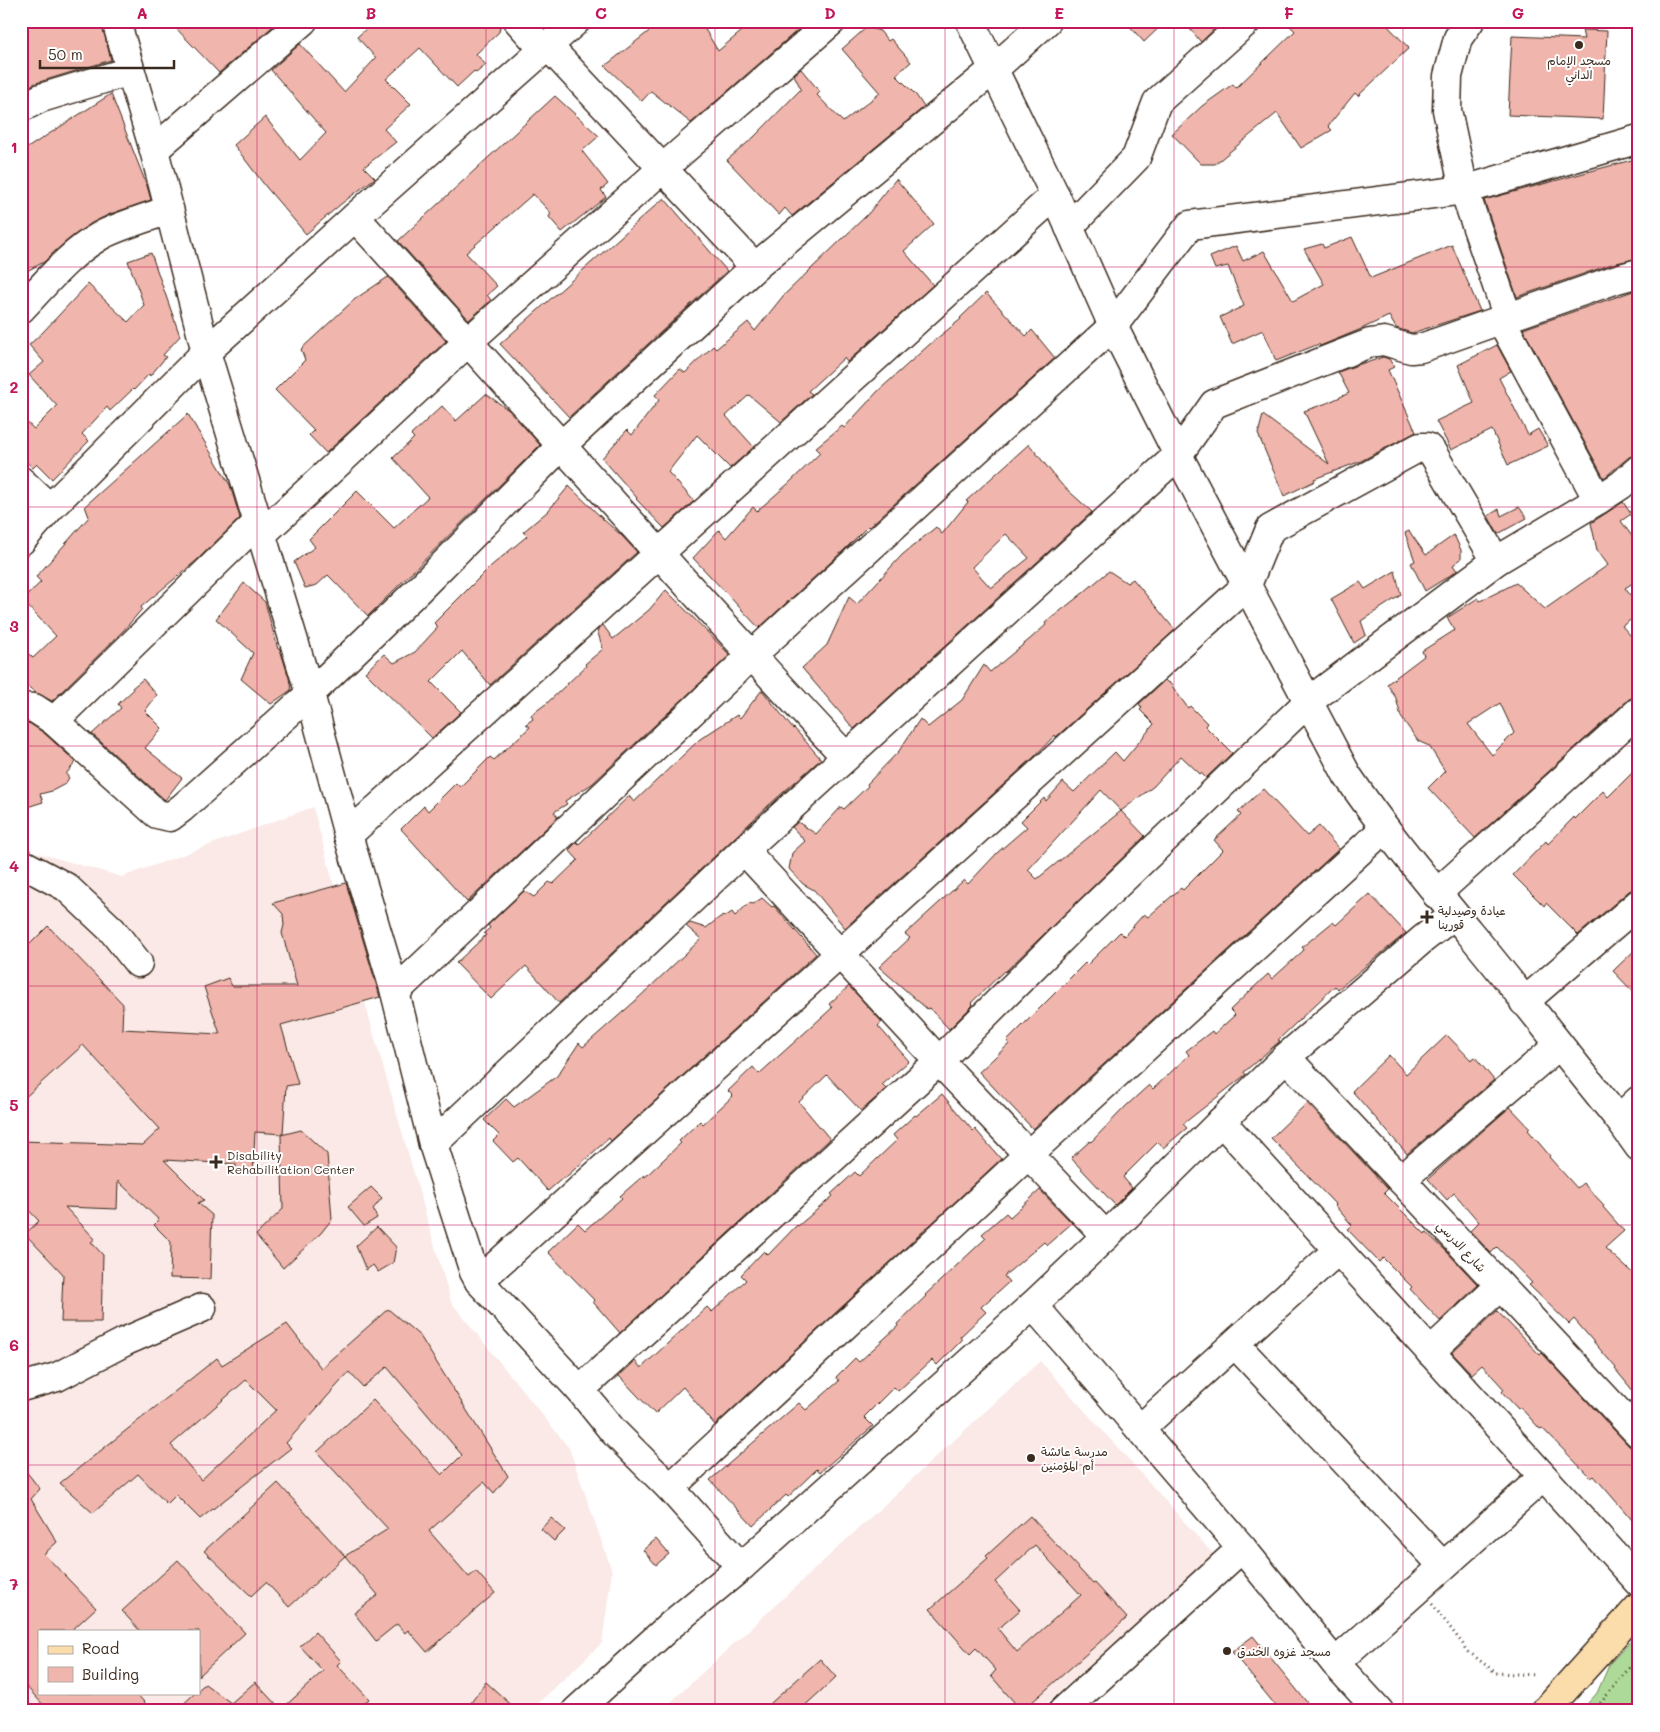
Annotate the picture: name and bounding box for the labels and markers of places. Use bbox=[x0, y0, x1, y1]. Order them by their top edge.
marker: مسجد الإمام الداني bbox=[1573, 39, 1585, 51]
place label: مسجد الإمام الداني bbox=[1547, 52, 1611, 86]
place label: عيادة وصيدلية قورينا bbox=[1438, 902, 1506, 932]
marker: عيادة وصيدلية قورينا bbox=[1420, 910, 1434, 924]
place label: Disability Rehabilitation Center bbox=[227, 1147, 355, 1177]
marker: Disability Rehabilitation Center bbox=[209, 1155, 223, 1169]
place label: مدرسة عائشة أم المؤمنين bbox=[1041, 1443, 1108, 1475]
marker: مدرسة عائشة أم المؤمنين bbox=[1025, 1452, 1037, 1464]
place label: مسجد غزوه الخندق bbox=[1237, 1643, 1331, 1660]
marker: مسجد غزوه الخندق bbox=[1221, 1645, 1233, 1657]

